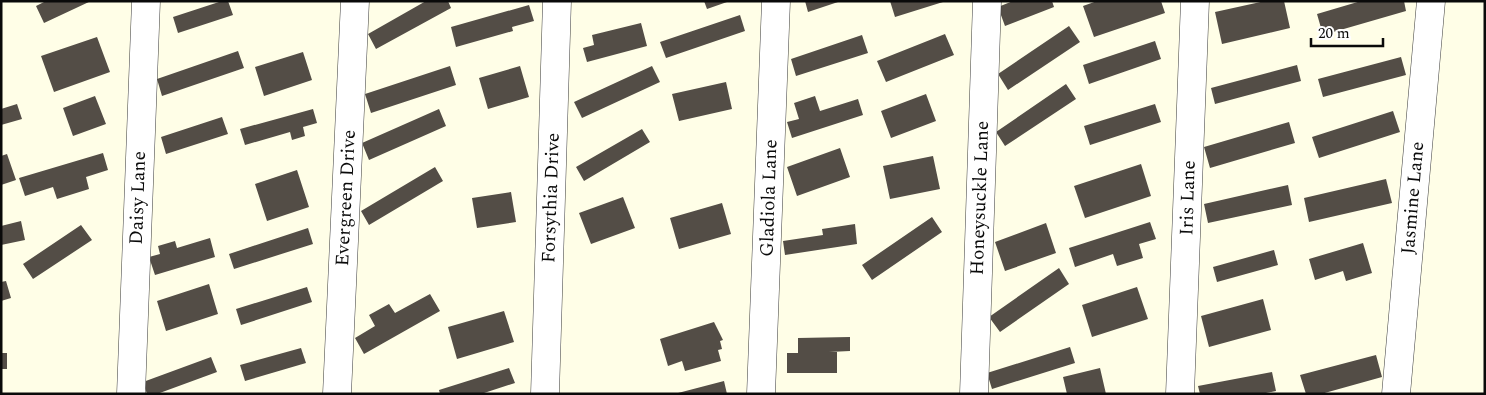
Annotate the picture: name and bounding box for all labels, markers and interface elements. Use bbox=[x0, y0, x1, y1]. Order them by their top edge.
scale bar bbox=[1311, 15, 1384, 47]
text: 20 m bbox=[1318, 22, 1350, 45]
street label: Honeysuckle Lane bbox=[963, 120, 997, 276]
street label: Evergreen Drive bbox=[328, 129, 364, 267]
street label: Forsythia Drive bbox=[534, 132, 568, 264]
street label: Gladiola Lane bbox=[752, 139, 786, 257]
street label: Jasmine Lane bbox=[1394, 140, 1432, 256]
street label: Daisy Lane bbox=[122, 151, 154, 245]
street label: Iris Lane bbox=[1172, 160, 1204, 236]

